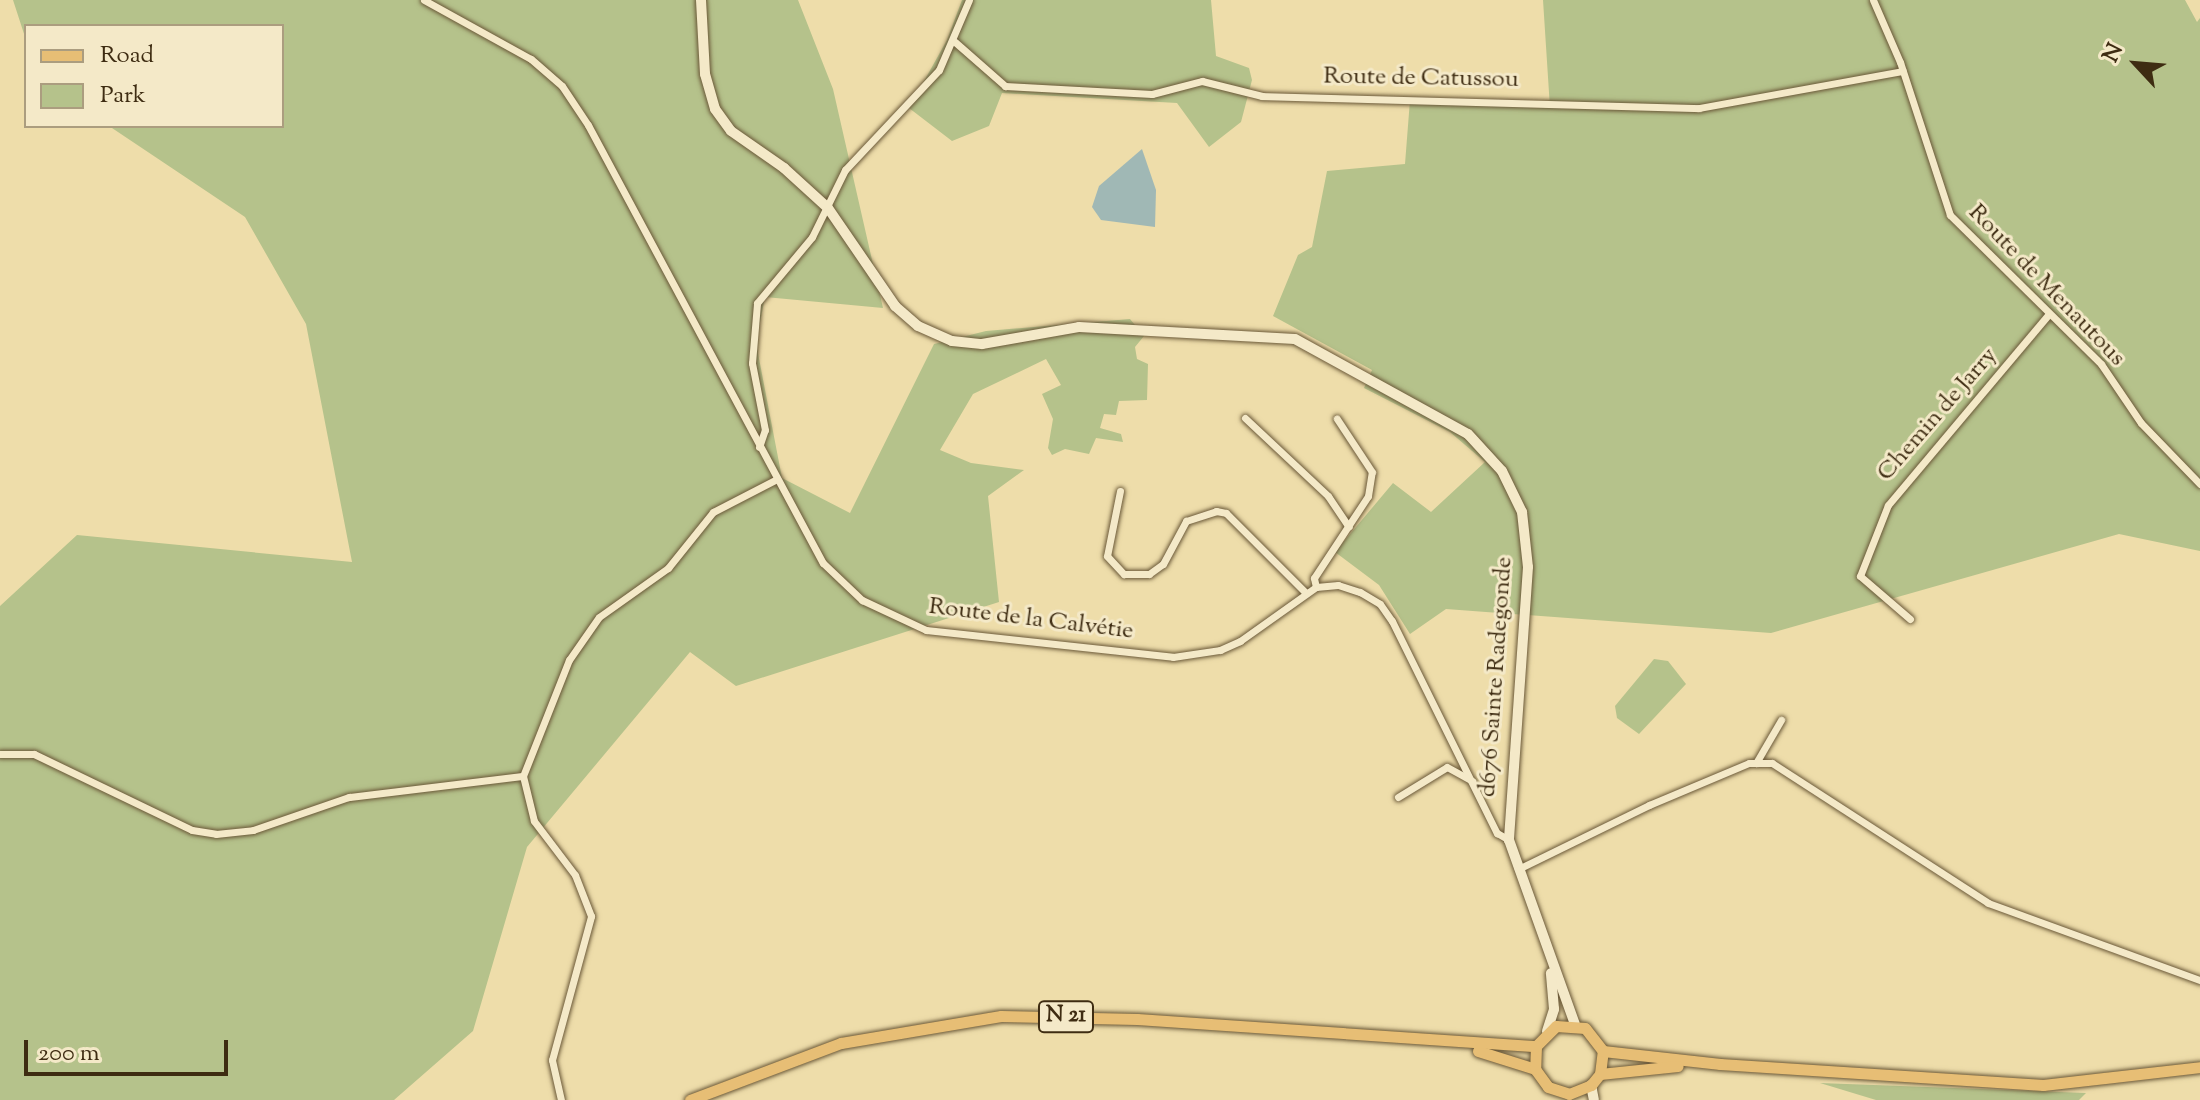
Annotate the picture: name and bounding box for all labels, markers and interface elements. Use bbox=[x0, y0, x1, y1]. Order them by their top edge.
legend bbox=[24, 24, 284, 128]
north arrow bbox=[2096, 24, 2176, 104]
text: Road bbox=[100, 39, 154, 73]
text: N bbox=[2096, 39, 2133, 68]
street label: Route de Catussou bbox=[1323, 63, 1519, 95]
text: Park bbox=[100, 79, 146, 113]
street label: Route de Menautous bbox=[1961, 199, 2131, 373]
street label: Chemin de Jarry bbox=[1872, 342, 2004, 488]
street label: d676 Sainte Radegonde bbox=[1474, 556, 1520, 798]
street label: Route de la Calvétie bbox=[927, 593, 1135, 647]
road number: N 21 bbox=[1036, 999, 1096, 1035]
scale bar bbox=[28, 1024, 232, 1074]
text: 200 m bbox=[38, 1037, 100, 1071]

